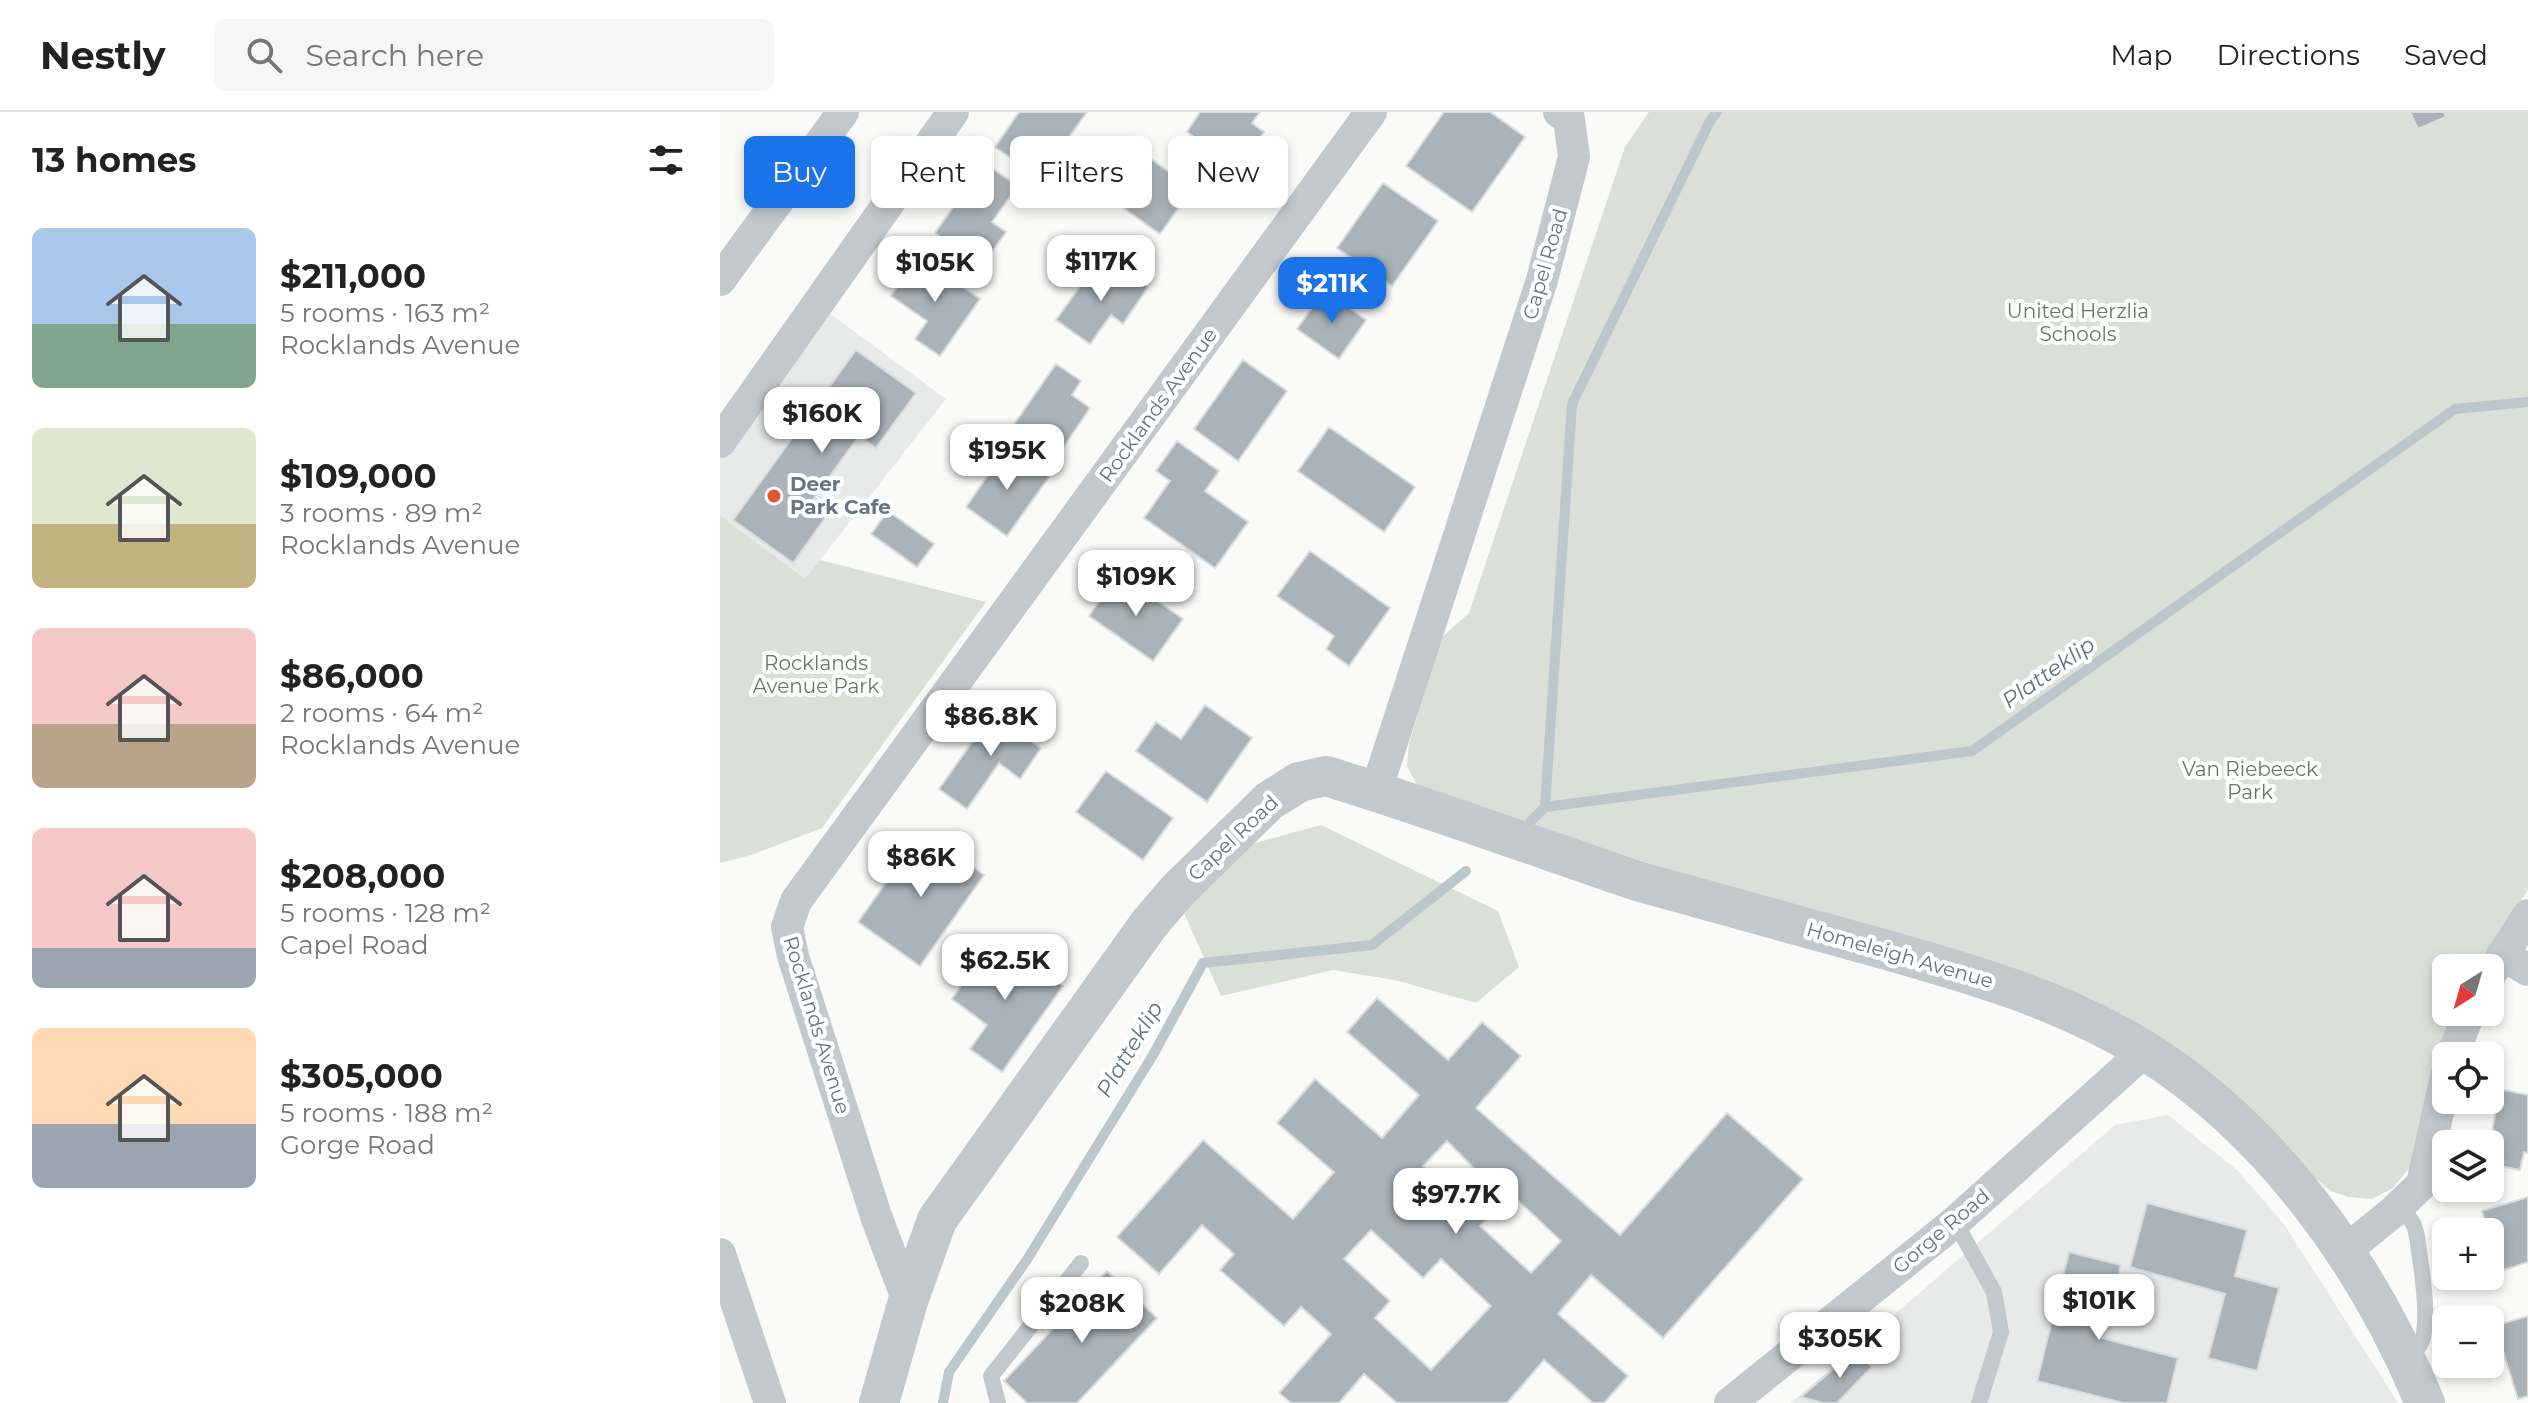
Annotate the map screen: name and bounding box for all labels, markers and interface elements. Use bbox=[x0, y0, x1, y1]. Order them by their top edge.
search box bbox=[214, 19, 774, 91]
text: Nestly bbox=[40, 32, 166, 79]
icon: search bbox=[242, 33, 286, 77]
text: Search here bbox=[306, 37, 484, 74]
text: Map bbox=[2110, 38, 2172, 72]
text: Directions bbox=[2216, 38, 2360, 72]
text: Saved bbox=[2404, 38, 2488, 72]
chip: Buy bbox=[744, 136, 855, 208]
chip: Rent bbox=[871, 136, 994, 208]
chip: Filters bbox=[1010, 136, 1152, 208]
chip: New bbox=[1168, 136, 1288, 208]
icon: filters bbox=[644, 138, 688, 182]
text: 13 homes bbox=[32, 139, 196, 181]
street label: Capel Road bbox=[1518, 206, 1572, 322]
pin: $117K bbox=[1045, 235, 1157, 303]
pin: $105K bbox=[879, 236, 991, 304]
text: $117K bbox=[1065, 245, 1137, 277]
text: $105K bbox=[896, 246, 974, 278]
text: $211,000 bbox=[280, 255, 426, 297]
pin: $211K bbox=[1276, 257, 1388, 325]
icon: home bbox=[96, 260, 192, 356]
text: $211K bbox=[1296, 267, 1368, 299]
text: 5 rooms · 163 m² bbox=[280, 297, 490, 329]
park label: United Herzlia Schools bbox=[2007, 299, 2149, 346]
street label: Rocklands Avenue bbox=[1094, 323, 1222, 487]
text: Rocklands Avenue bbox=[280, 329, 520, 361]
pin: $160K bbox=[766, 387, 878, 455]
text: $160K bbox=[782, 397, 862, 429]
pin: $195K bbox=[951, 424, 1063, 492]
text: $195K bbox=[968, 434, 1046, 466]
text: $109,000 bbox=[280, 455, 437, 497]
icon: home bbox=[96, 460, 192, 556]
place label: Deer Park Cafe bbox=[790, 472, 891, 519]
marker: Deer Park Cafe bbox=[765, 487, 783, 505]
text: 3 rooms · 89 m² bbox=[280, 497, 483, 529]
text: Rocklands Avenue bbox=[280, 529, 520, 561]
pin: $109K bbox=[1080, 550, 1192, 618]
text: $109K bbox=[1096, 560, 1176, 592]
water label: Platteklip bbox=[1997, 631, 2100, 714]
park label: Rocklands Avenue Park bbox=[753, 651, 879, 698]
text: $86,000 bbox=[280, 655, 424, 697]
icon: home bbox=[96, 660, 192, 756]
pin: $86.8K bbox=[926, 690, 1056, 758]
text: 2 rooms · 64 m² bbox=[280, 697, 483, 729]
text: $86.8K bbox=[944, 700, 1038, 732]
text: Rocklands Avenue bbox=[280, 729, 520, 761]
park label: Van Riebeeck Park bbox=[2182, 757, 2318, 804]
street label: Capel Road bbox=[1183, 790, 1283, 886]
pin: $86K bbox=[874, 831, 968, 899]
text: $86K bbox=[886, 841, 956, 873]
text: $208,000 bbox=[280, 855, 445, 897]
icon: home bbox=[96, 860, 192, 956]
text: 5 rooms · 128 m² bbox=[280, 897, 491, 929]
street label: Homeleigh Avenue bbox=[1804, 917, 1996, 993]
text: Capel Road bbox=[280, 929, 429, 961]
street label: Rocklands Avenue bbox=[779, 933, 855, 1117]
pin: $62.5K bbox=[940, 934, 1070, 1002]
text: $62.5K bbox=[960, 944, 1050, 976]
north arrow bbox=[2432, 954, 2504, 1026]
map controls bbox=[2432, 954, 2504, 1378]
water label: Platteklip bbox=[1090, 996, 1169, 1102]
button: locate bbox=[2432, 1042, 2504, 1114]
text: $305,000 bbox=[280, 1055, 443, 1097]
icon: home bbox=[96, 1060, 192, 1156]
text: 5 rooms · 188 m² bbox=[280, 1097, 493, 1129]
text: Gorge Road bbox=[280, 1129, 435, 1161]
button: layers bbox=[2432, 1130, 2504, 1202]
pin: $97.7K bbox=[1391, 1168, 1521, 1236]
text: $97.7K bbox=[1411, 1178, 1501, 1210]
street label: Gorge Road bbox=[1888, 1184, 1994, 1278]
button: + bbox=[2432, 1218, 2504, 1290]
pin: $101K bbox=[2043, 1274, 2155, 1342]
pin: $208K bbox=[1026, 1277, 1138, 1345]
text: $101K bbox=[2062, 1284, 2136, 1316]
text: $208K bbox=[1039, 1287, 1125, 1319]
button: − bbox=[2432, 1306, 2504, 1378]
pin: $305K bbox=[1784, 1312, 1896, 1380]
text: $305K bbox=[1798, 1322, 1882, 1354]

